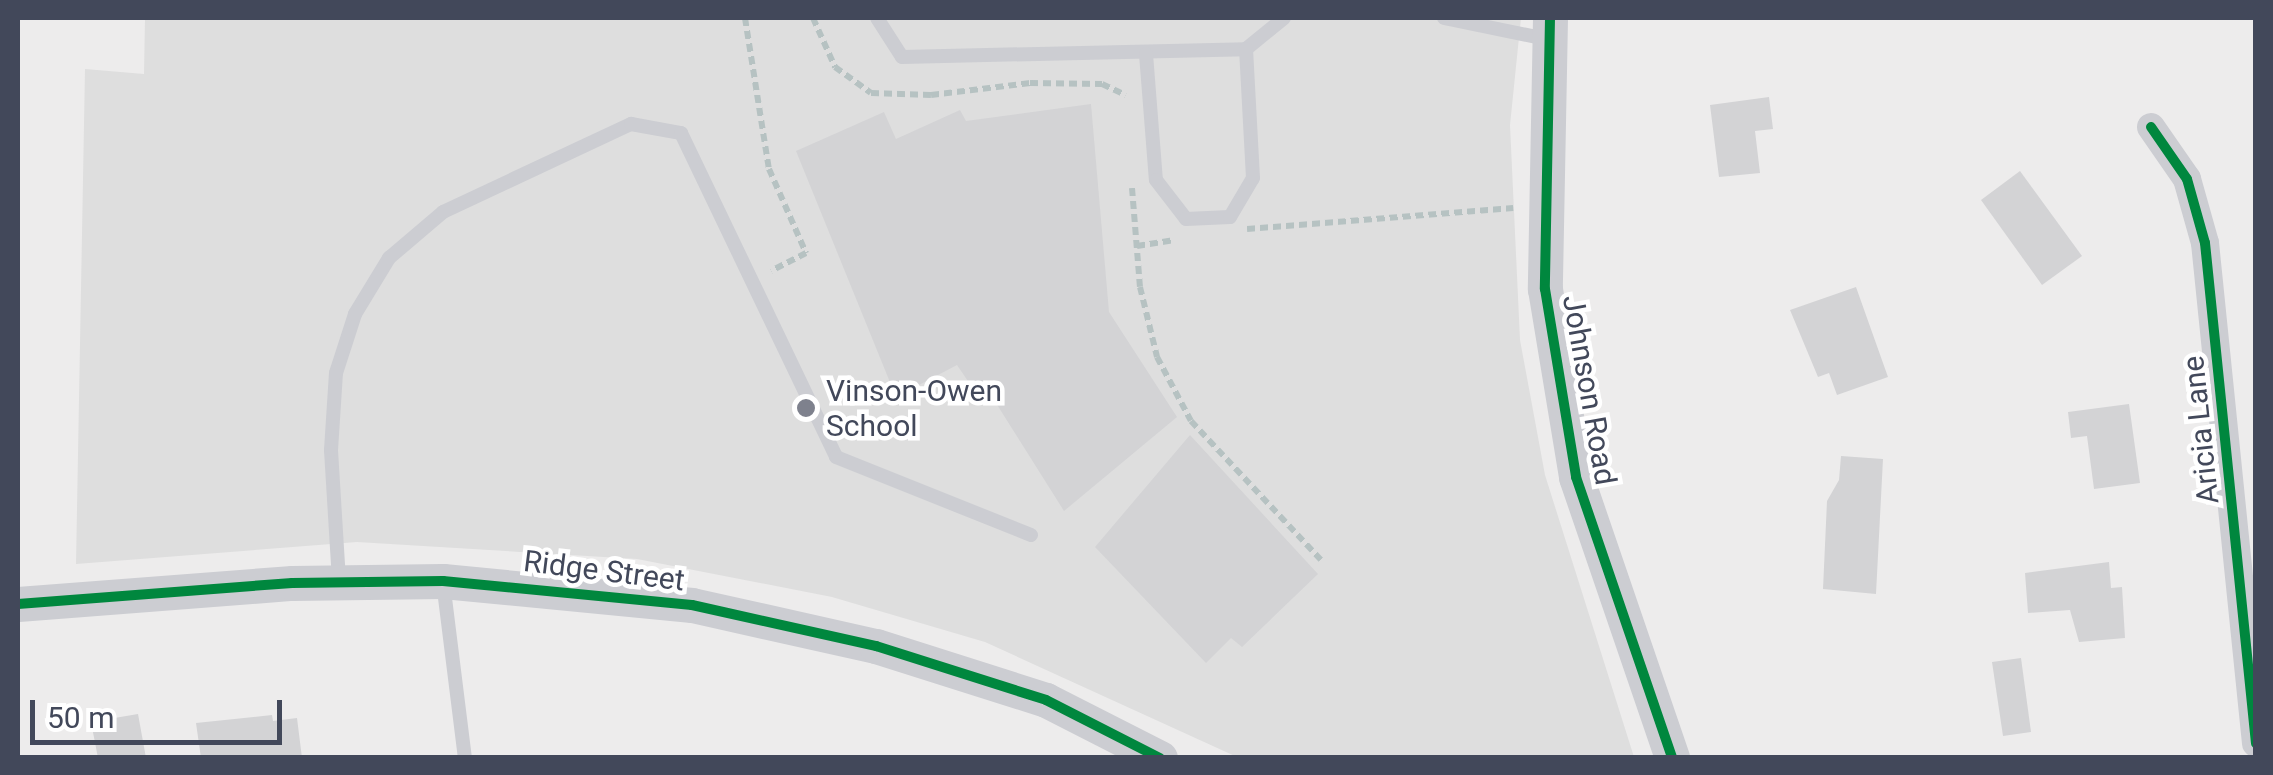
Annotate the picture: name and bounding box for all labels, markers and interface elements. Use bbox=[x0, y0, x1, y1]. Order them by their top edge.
street label: Johnson Road bbox=[1555, 292, 1623, 488]
street label: Aricia Lane bbox=[2175, 354, 2227, 506]
place label: Vinson-Owen School bbox=[826, 373, 1002, 444]
marker: Vinson-Owen School bbox=[795, 397, 817, 419]
street label: Ridge Street bbox=[521, 543, 687, 599]
scale bar bbox=[35, 680, 288, 742]
text: 50 m bbox=[47, 700, 114, 735]

